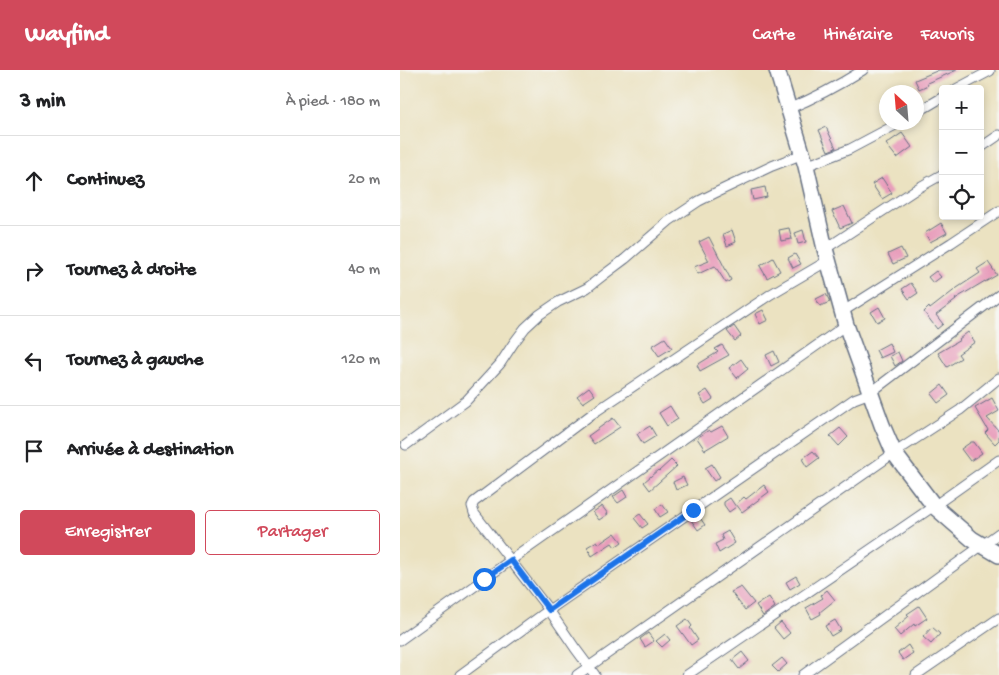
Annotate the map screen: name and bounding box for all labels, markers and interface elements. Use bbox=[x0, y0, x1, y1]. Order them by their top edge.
text: Wayfind bbox=[25, 21, 109, 50]
text: Carte bbox=[752, 25, 795, 46]
text: Itinéraire bbox=[823, 25, 893, 46]
text: Favoris bbox=[921, 25, 974, 46]
north arrow bbox=[879, 85, 924, 130]
map controls bbox=[939, 85, 984, 220]
button: + bbox=[939, 85, 984, 130]
text: 3 min bbox=[20, 90, 65, 115]
text: À pied · 180 m bbox=[286, 93, 380, 112]
button: − bbox=[939, 130, 984, 175]
icon: ahead bbox=[20, 167, 48, 195]
text: Continuez bbox=[67, 169, 144, 192]
text: 20 m bbox=[348, 171, 380, 190]
button: locate bbox=[939, 175, 984, 220]
icon: right bbox=[20, 257, 48, 285]
text: Tournez à droite bbox=[67, 259, 196, 282]
text: 40 m bbox=[348, 261, 380, 280]
icon: left bbox=[20, 347, 48, 375]
text: Tournez à gauche bbox=[67, 349, 203, 372]
text: 120 m bbox=[341, 351, 380, 370]
icon: arrive bbox=[20, 437, 48, 465]
text: Arrivée à destination bbox=[67, 439, 233, 462]
route end bbox=[682, 499, 705, 522]
button: Enregistrer bbox=[20, 510, 195, 555]
button: Partager bbox=[205, 510, 380, 555]
route start bbox=[473, 568, 496, 591]

